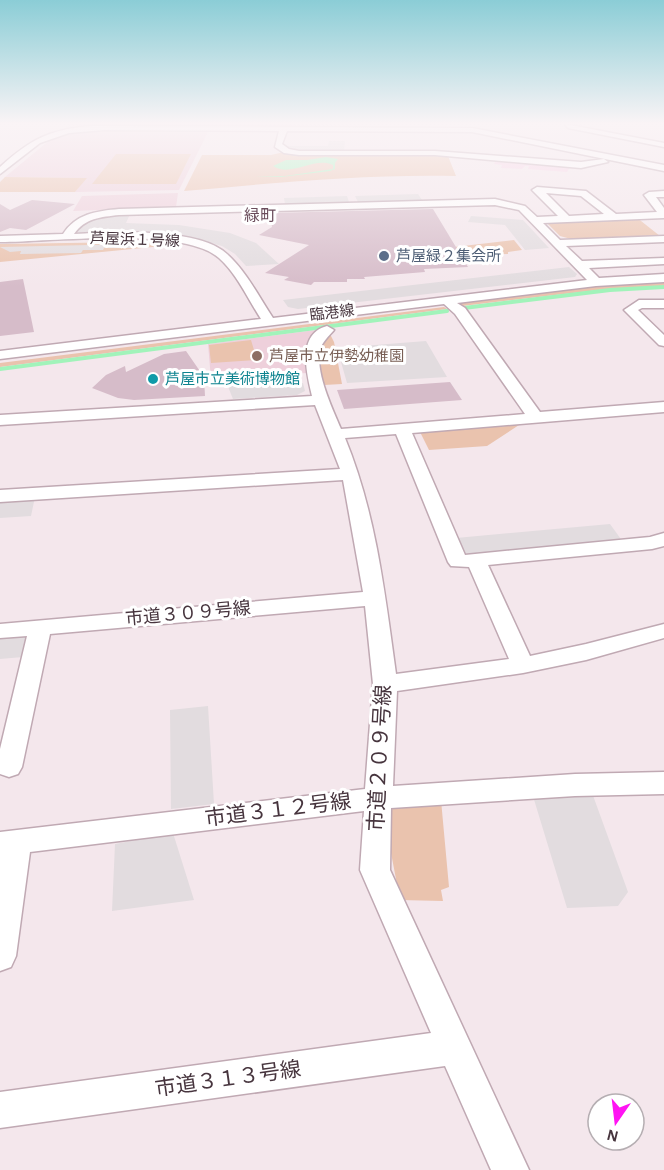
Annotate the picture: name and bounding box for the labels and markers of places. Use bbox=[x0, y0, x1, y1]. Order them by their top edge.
place label: 芦屋緑２集会所 bbox=[396, 248, 501, 264]
marker: 芦屋緑２集会所 bbox=[377, 249, 391, 263]
place label: 芦屋市立伊勢幼稚園 bbox=[269, 348, 404, 364]
marker: 芦屋市立伊勢幼稚園 bbox=[250, 349, 264, 363]
place label: 芦屋市立美術博物館 bbox=[165, 370, 300, 387]
marker: 芦屋市立美術博物館 bbox=[146, 372, 160, 386]

